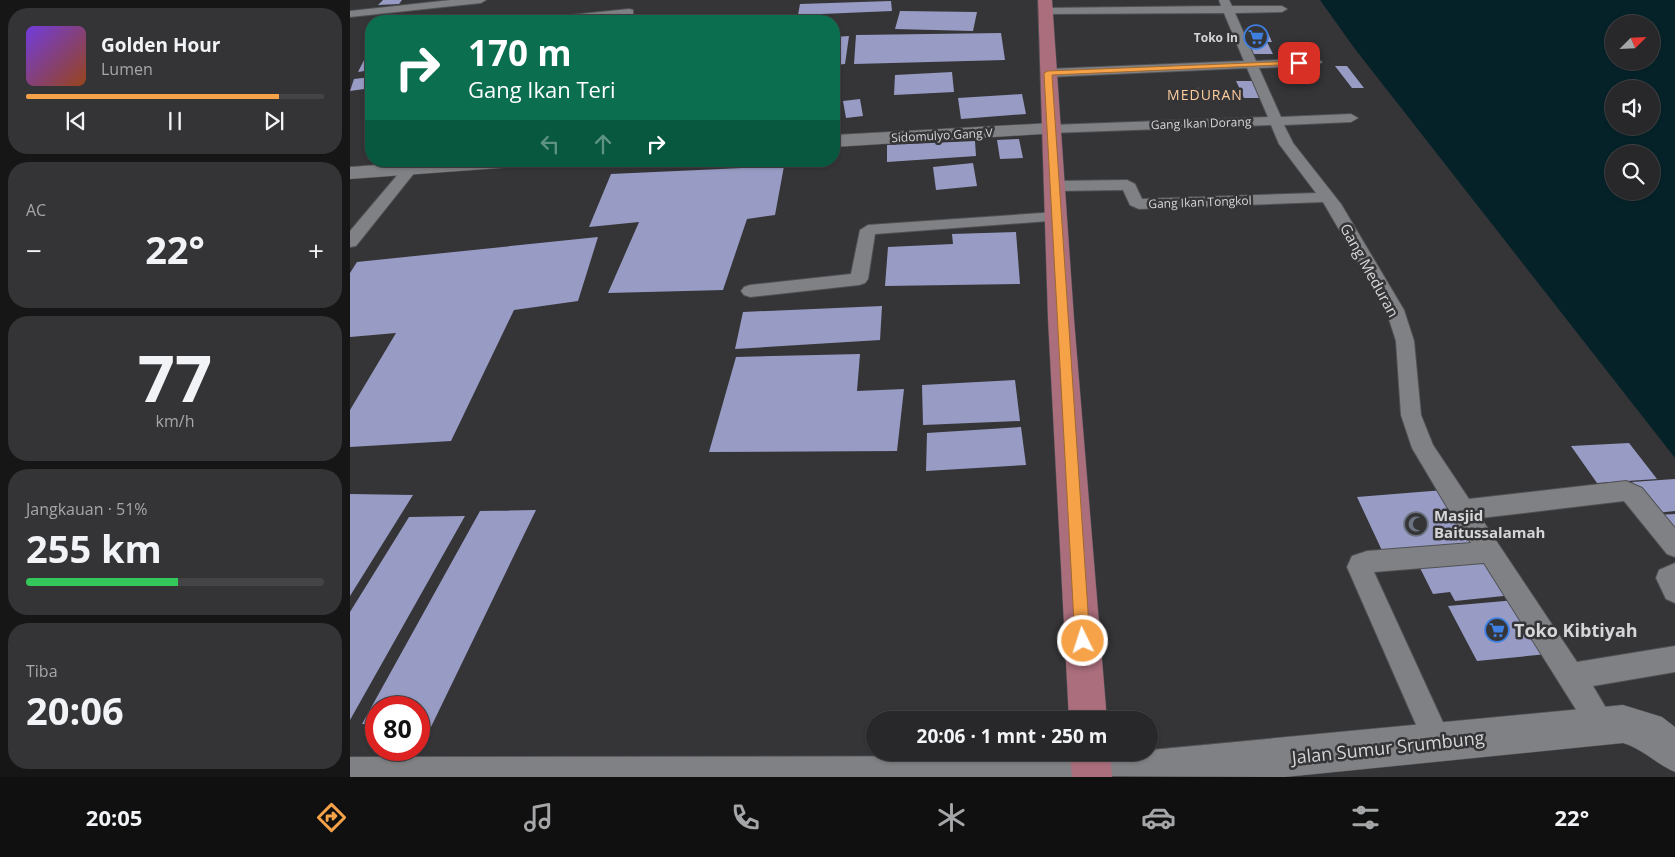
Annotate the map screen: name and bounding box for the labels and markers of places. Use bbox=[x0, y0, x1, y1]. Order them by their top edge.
supermarket icon: Toko In bbox=[1243, 24, 1269, 50]
place label: Toko In bbox=[1194, 29, 1238, 46]
pin bbox=[1278, 42, 1320, 84]
place label: Masjid Baitussalamah bbox=[1434, 505, 1545, 542]
mosque icon: Masjid Baitussalamah bbox=[1403, 511, 1429, 537]
supermarket icon: Toko Kibtiyah bbox=[1484, 617, 1510, 643]
place label: Toko Kibtiyah bbox=[1514, 618, 1638, 642]

